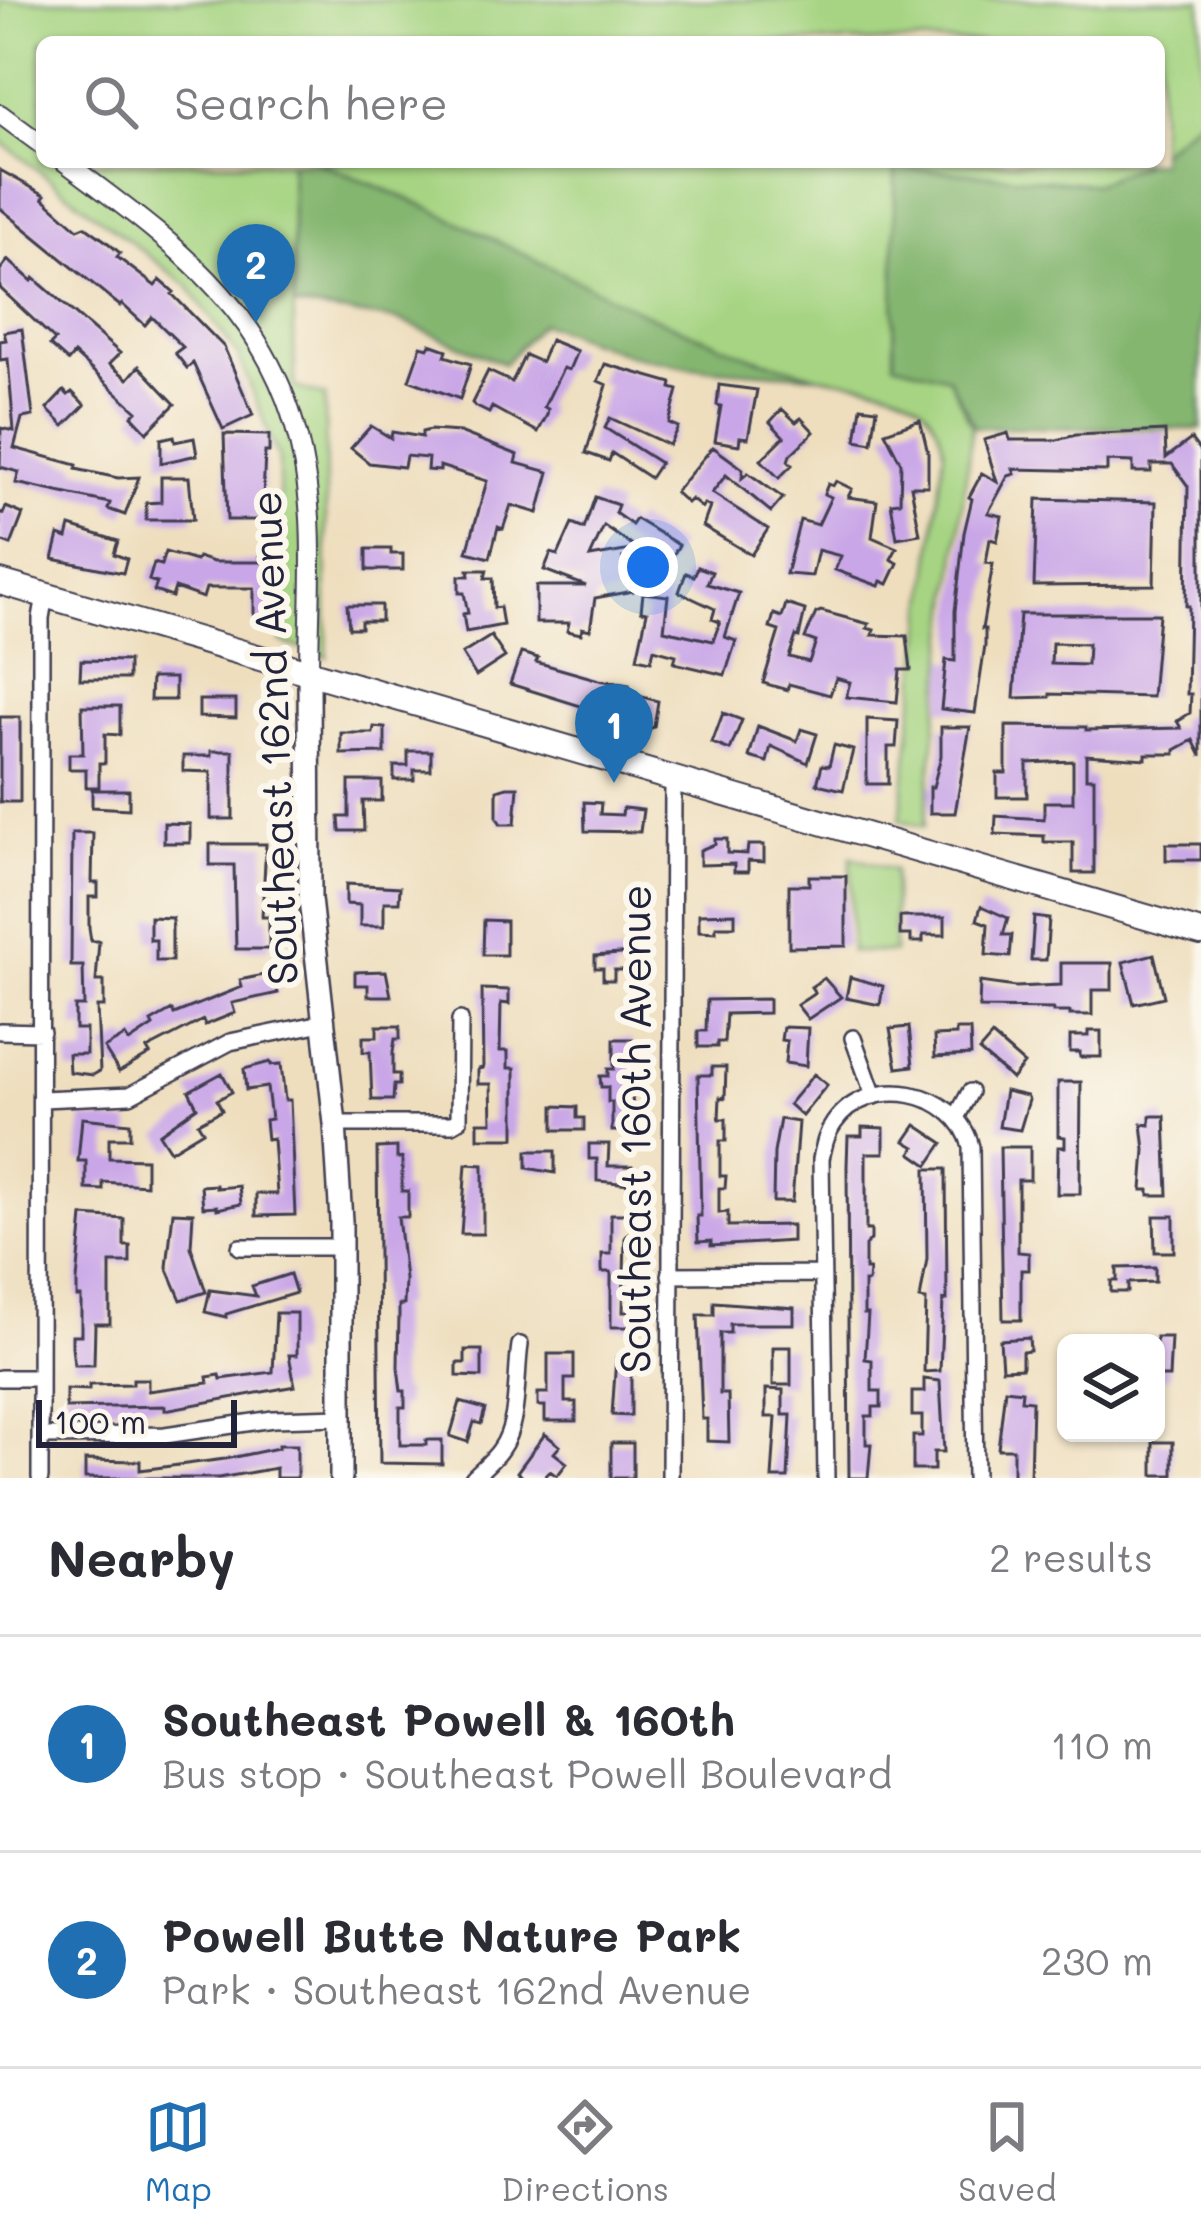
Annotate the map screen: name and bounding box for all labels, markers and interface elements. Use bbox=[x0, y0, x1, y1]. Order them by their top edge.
search box bbox=[36, 36, 1165, 168]
icon: search bbox=[78, 69, 144, 135]
text: Search here bbox=[174, 73, 448, 131]
pin: 2 bbox=[217, 224, 295, 323]
street label: Southeast 162nd Avenue bbox=[237, 490, 309, 986]
your location bbox=[618, 537, 678, 597]
pin: 1 bbox=[575, 684, 653, 783]
street label: Southeast 160th Avenue bbox=[607, 884, 662, 1374]
map controls bbox=[1057, 1334, 1165, 1442]
button: layers bbox=[1057, 1334, 1165, 1442]
scale bar bbox=[36, 1394, 237, 1447]
text: 100 m bbox=[54, 1399, 146, 1442]
text: Nearby bbox=[48, 1523, 235, 1590]
text: 2 results bbox=[989, 1531, 1153, 1582]
text: Southeast Powell & 160th bbox=[162, 1689, 735, 1747]
text: 1 bbox=[78, 1718, 96, 1769]
text: 110 m bbox=[1051, 1718, 1153, 1769]
text: Bus stop · Southeast Powell Boulevard bbox=[162, 1747, 892, 1798]
text: Powell Butte Nature Park bbox=[162, 1905, 741, 1963]
text: 2 bbox=[76, 1934, 98, 1985]
text: 230 m bbox=[1041, 1934, 1153, 1985]
text: Park · Southeast 162nd Avenue bbox=[162, 1963, 751, 2014]
tab: Map bbox=[145, 2094, 212, 2209]
tab: Directions bbox=[501, 2094, 669, 2209]
tab: Saved bbox=[958, 2094, 1056, 2209]

